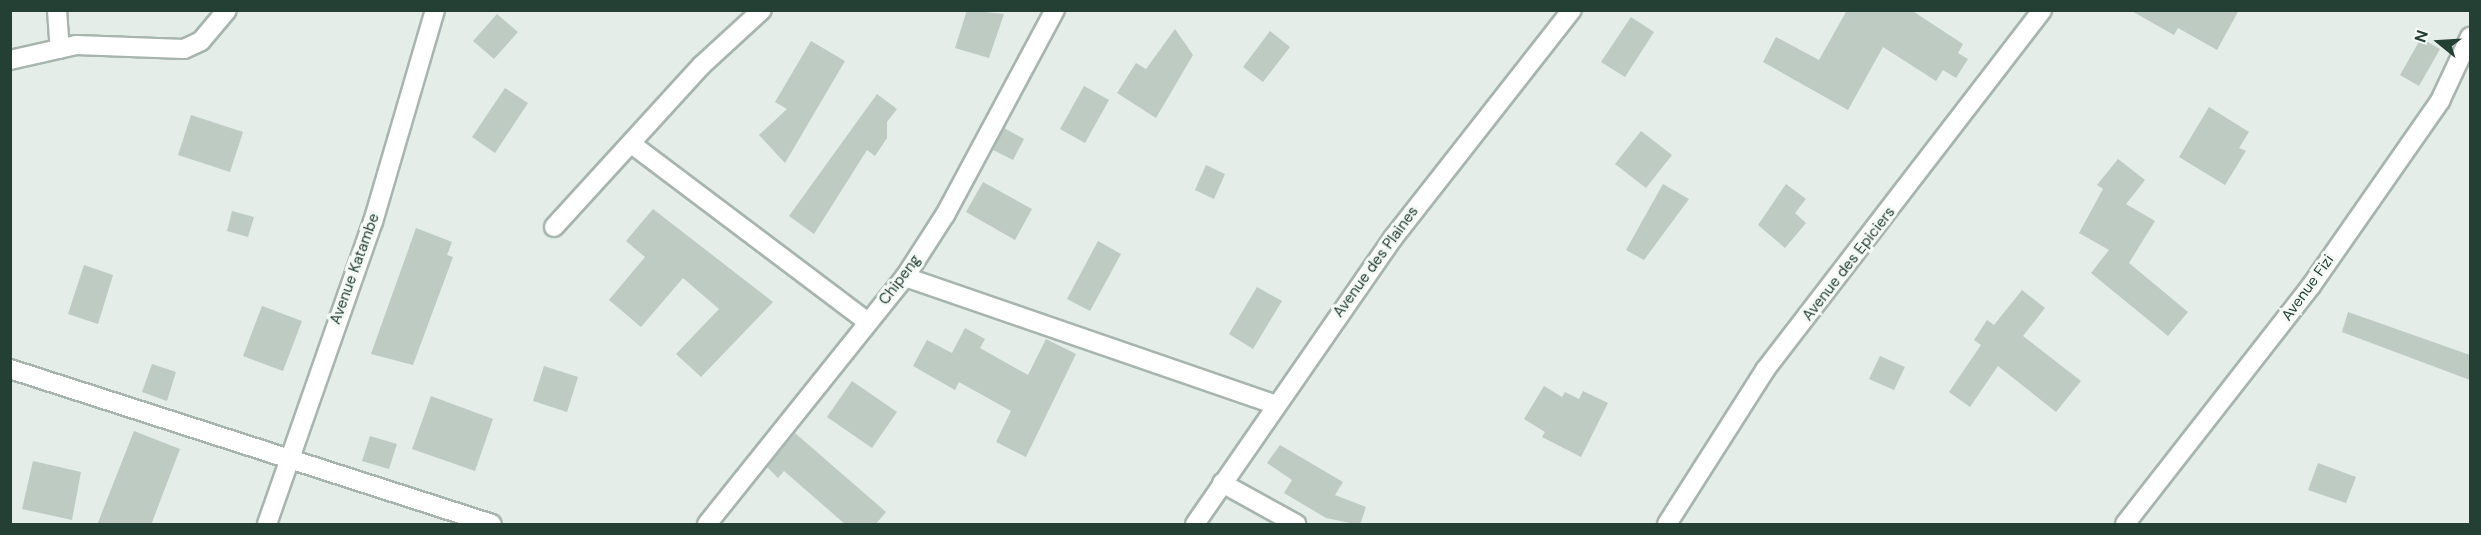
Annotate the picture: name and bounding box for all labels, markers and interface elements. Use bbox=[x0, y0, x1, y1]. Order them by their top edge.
north arrow bbox=[2409, 12, 2469, 72]
text: N bbox=[2410, 27, 2433, 45]
street label: Avenue des Plaines bbox=[1330, 203, 1422, 321]
street label: Avenue des Epiciers bbox=[1799, 203, 1899, 325]
street label: Avenue Katambe bbox=[327, 211, 383, 327]
street label: Chipeng bbox=[875, 251, 925, 309]
street label: Avenue Fizi bbox=[2278, 252, 2338, 324]

